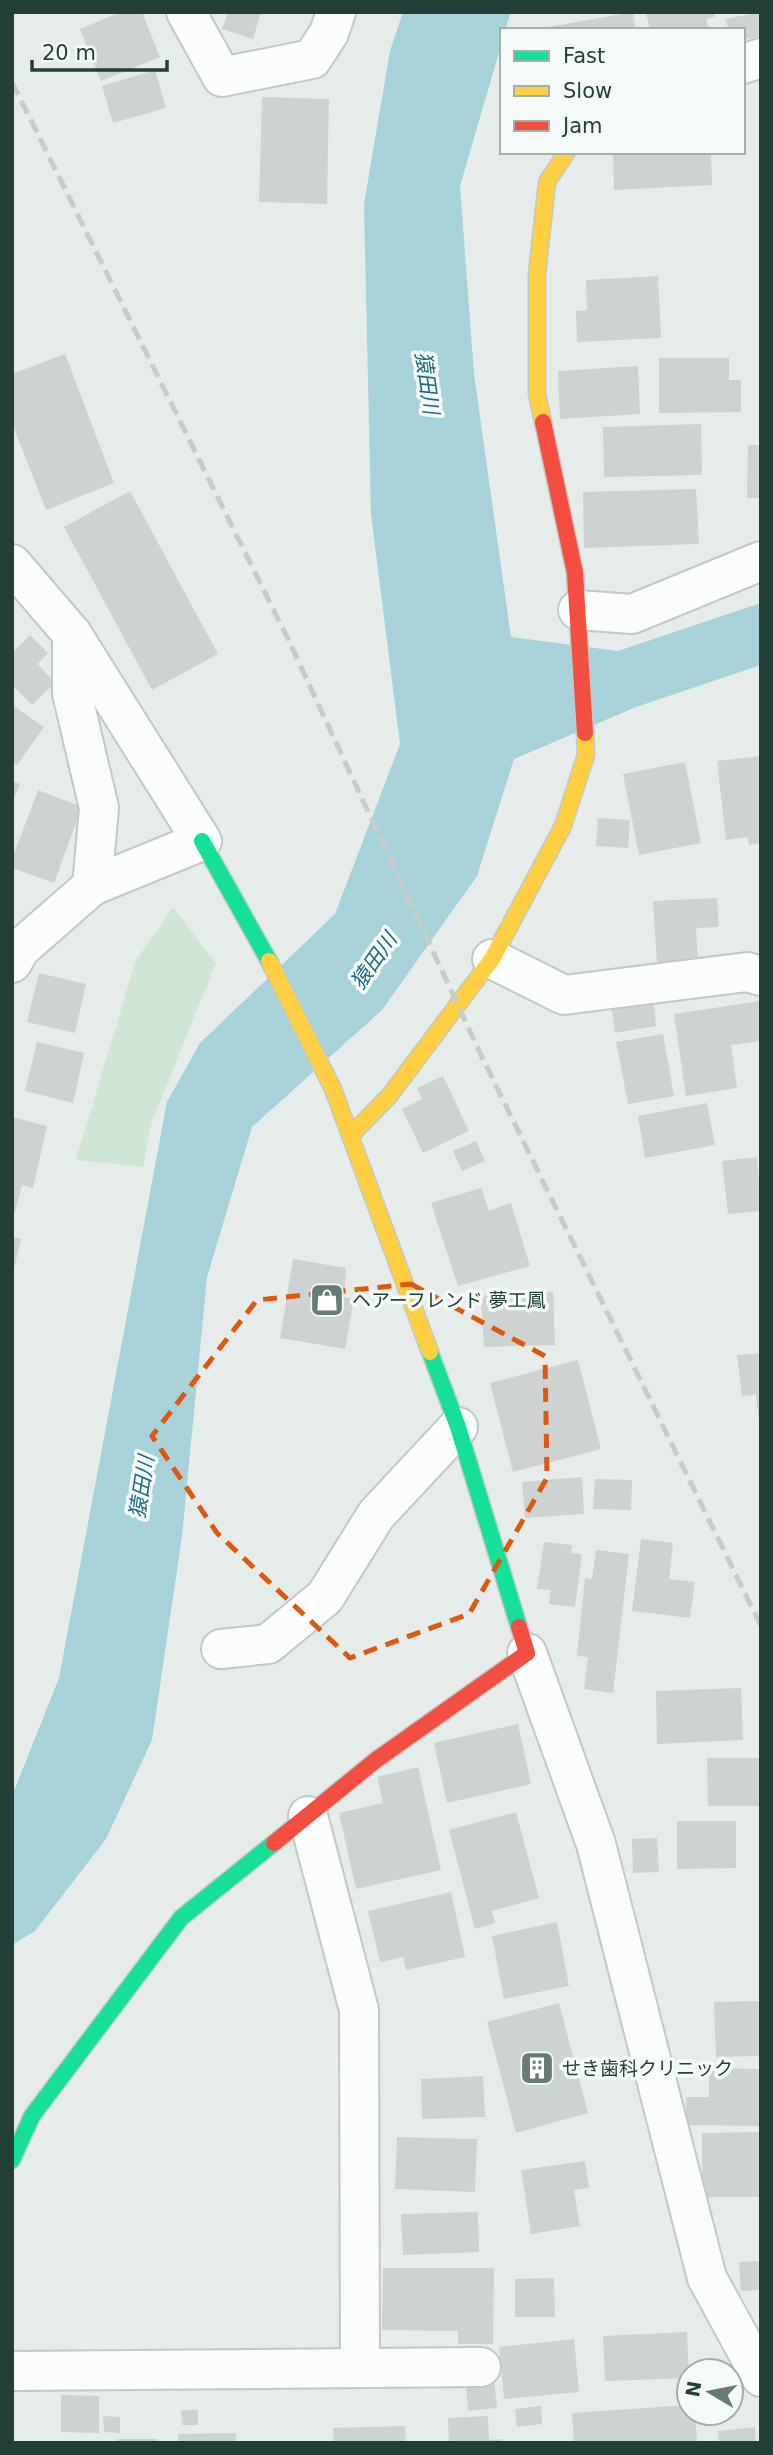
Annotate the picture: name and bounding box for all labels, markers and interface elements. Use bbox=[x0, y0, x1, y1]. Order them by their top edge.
scale bar bbox=[32, 28, 166, 72]
legend bbox=[500, 28, 745, 154]
text: 20 m bbox=[42, 41, 96, 65]
text: Fast bbox=[563, 44, 605, 68]
text: Slow bbox=[563, 79, 612, 103]
text: Jam bbox=[561, 114, 603, 138]
water label: 猿田川 bbox=[411, 350, 444, 418]
water label: 猿田川 bbox=[346, 927, 403, 994]
shop icon: ヘアーフレンド 夢工鳳 bbox=[308, 1281, 346, 1319]
place label: ヘアーフレンド 夢工鳳 bbox=[352, 1289, 546, 1311]
water label: 猿田川 bbox=[125, 1452, 159, 1520]
building icon: せき歯科クリニック bbox=[518, 2049, 556, 2087]
place label: せき歯科クリニック bbox=[562, 2057, 733, 2079]
north arrow bbox=[675, 2357, 745, 2427]
text: N bbox=[681, 2379, 705, 2399]

